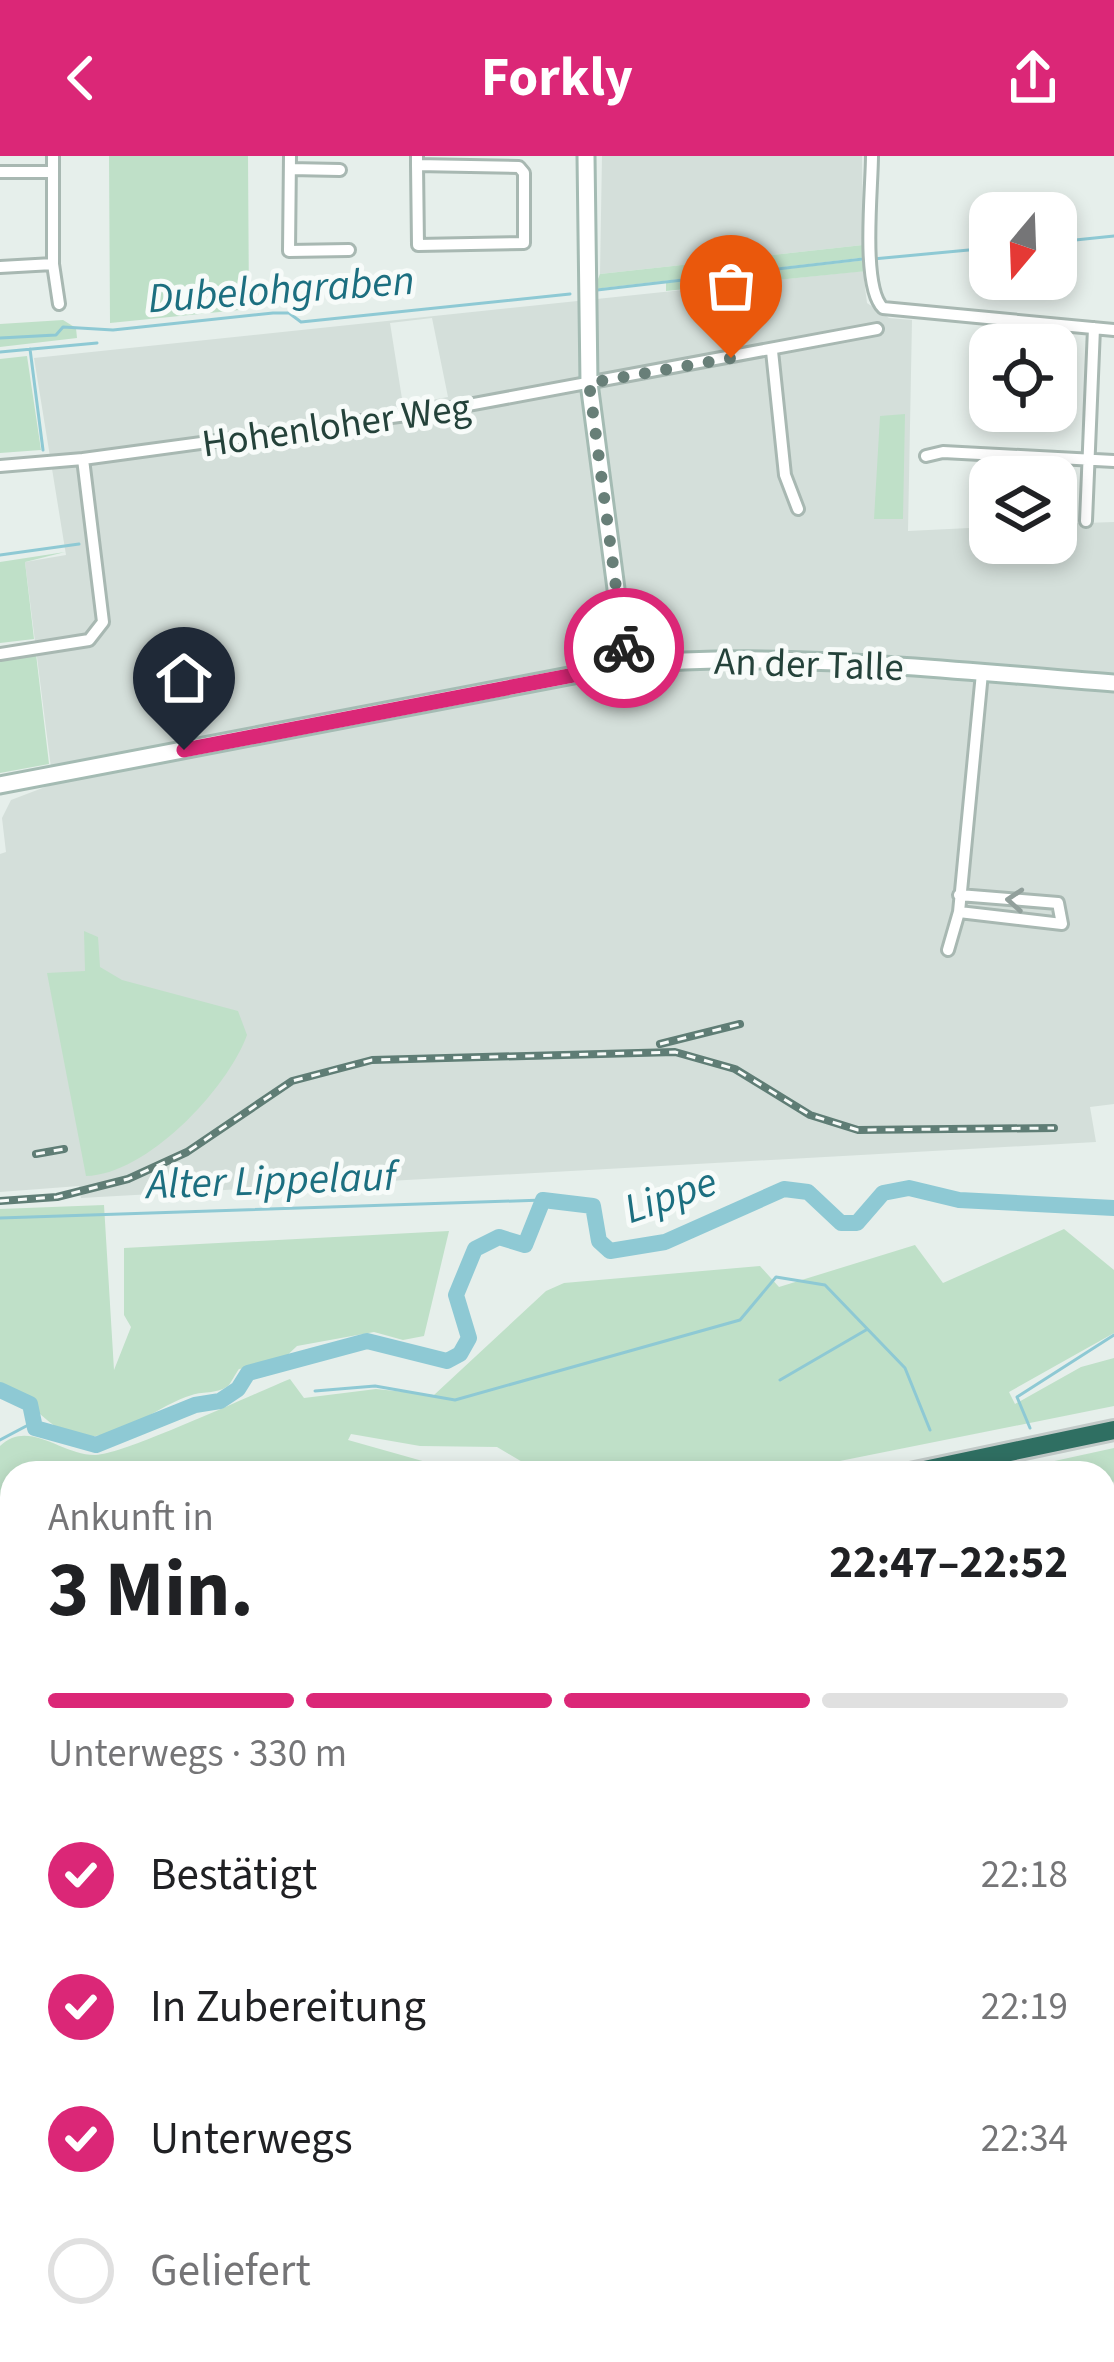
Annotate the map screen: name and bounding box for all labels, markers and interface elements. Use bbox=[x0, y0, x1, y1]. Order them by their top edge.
text: Forkly bbox=[481, 40, 633, 117]
icon: back bbox=[48, 45, 114, 111]
icon: share bbox=[1000, 45, 1066, 111]
north arrow bbox=[969, 192, 1077, 300]
map controls bbox=[969, 192, 1077, 564]
pin bbox=[680, 235, 782, 358]
water label: Dubelohgraben bbox=[146, 251, 416, 329]
icon: bag bbox=[698, 253, 764, 319]
button: locate bbox=[969, 324, 1077, 432]
street label: Hohenloher Weg bbox=[198, 379, 475, 473]
button: layers bbox=[969, 456, 1077, 564]
courier bbox=[564, 588, 684, 708]
icon: bike bbox=[591, 615, 657, 681]
pin bbox=[133, 627, 235, 750]
street label: An der Talle bbox=[713, 634, 905, 696]
icon: home bbox=[151, 645, 217, 711]
one-way arrow bbox=[1005, 887, 1024, 913]
water label: Alter Lippelauf bbox=[143, 1146, 402, 1215]
water label: Lippe bbox=[616, 1152, 725, 1240]
text: Ankunft in bbox=[48, 1490, 214, 1546]
text: 22:47–22:52 bbox=[829, 1531, 1068, 1595]
text: 3 Min. bbox=[48, 1535, 254, 1646]
text: Unterwegs · 330 m bbox=[48, 1726, 347, 1782]
icon: check bbox=[48, 1842, 114, 1908]
text: Bestätigt bbox=[150, 1843, 317, 1907]
text: 22:18 bbox=[981, 1847, 1068, 1903]
icon: check bbox=[48, 1974, 114, 2040]
text: In Zubereitung bbox=[150, 1975, 426, 2039]
text: 22:19 bbox=[981, 1979, 1068, 2035]
icon: check bbox=[48, 2106, 114, 2172]
text: Unterwegs bbox=[150, 2107, 353, 2171]
text: 22:34 bbox=[981, 2111, 1068, 2167]
text: Geliefert bbox=[150, 2239, 311, 2303]

